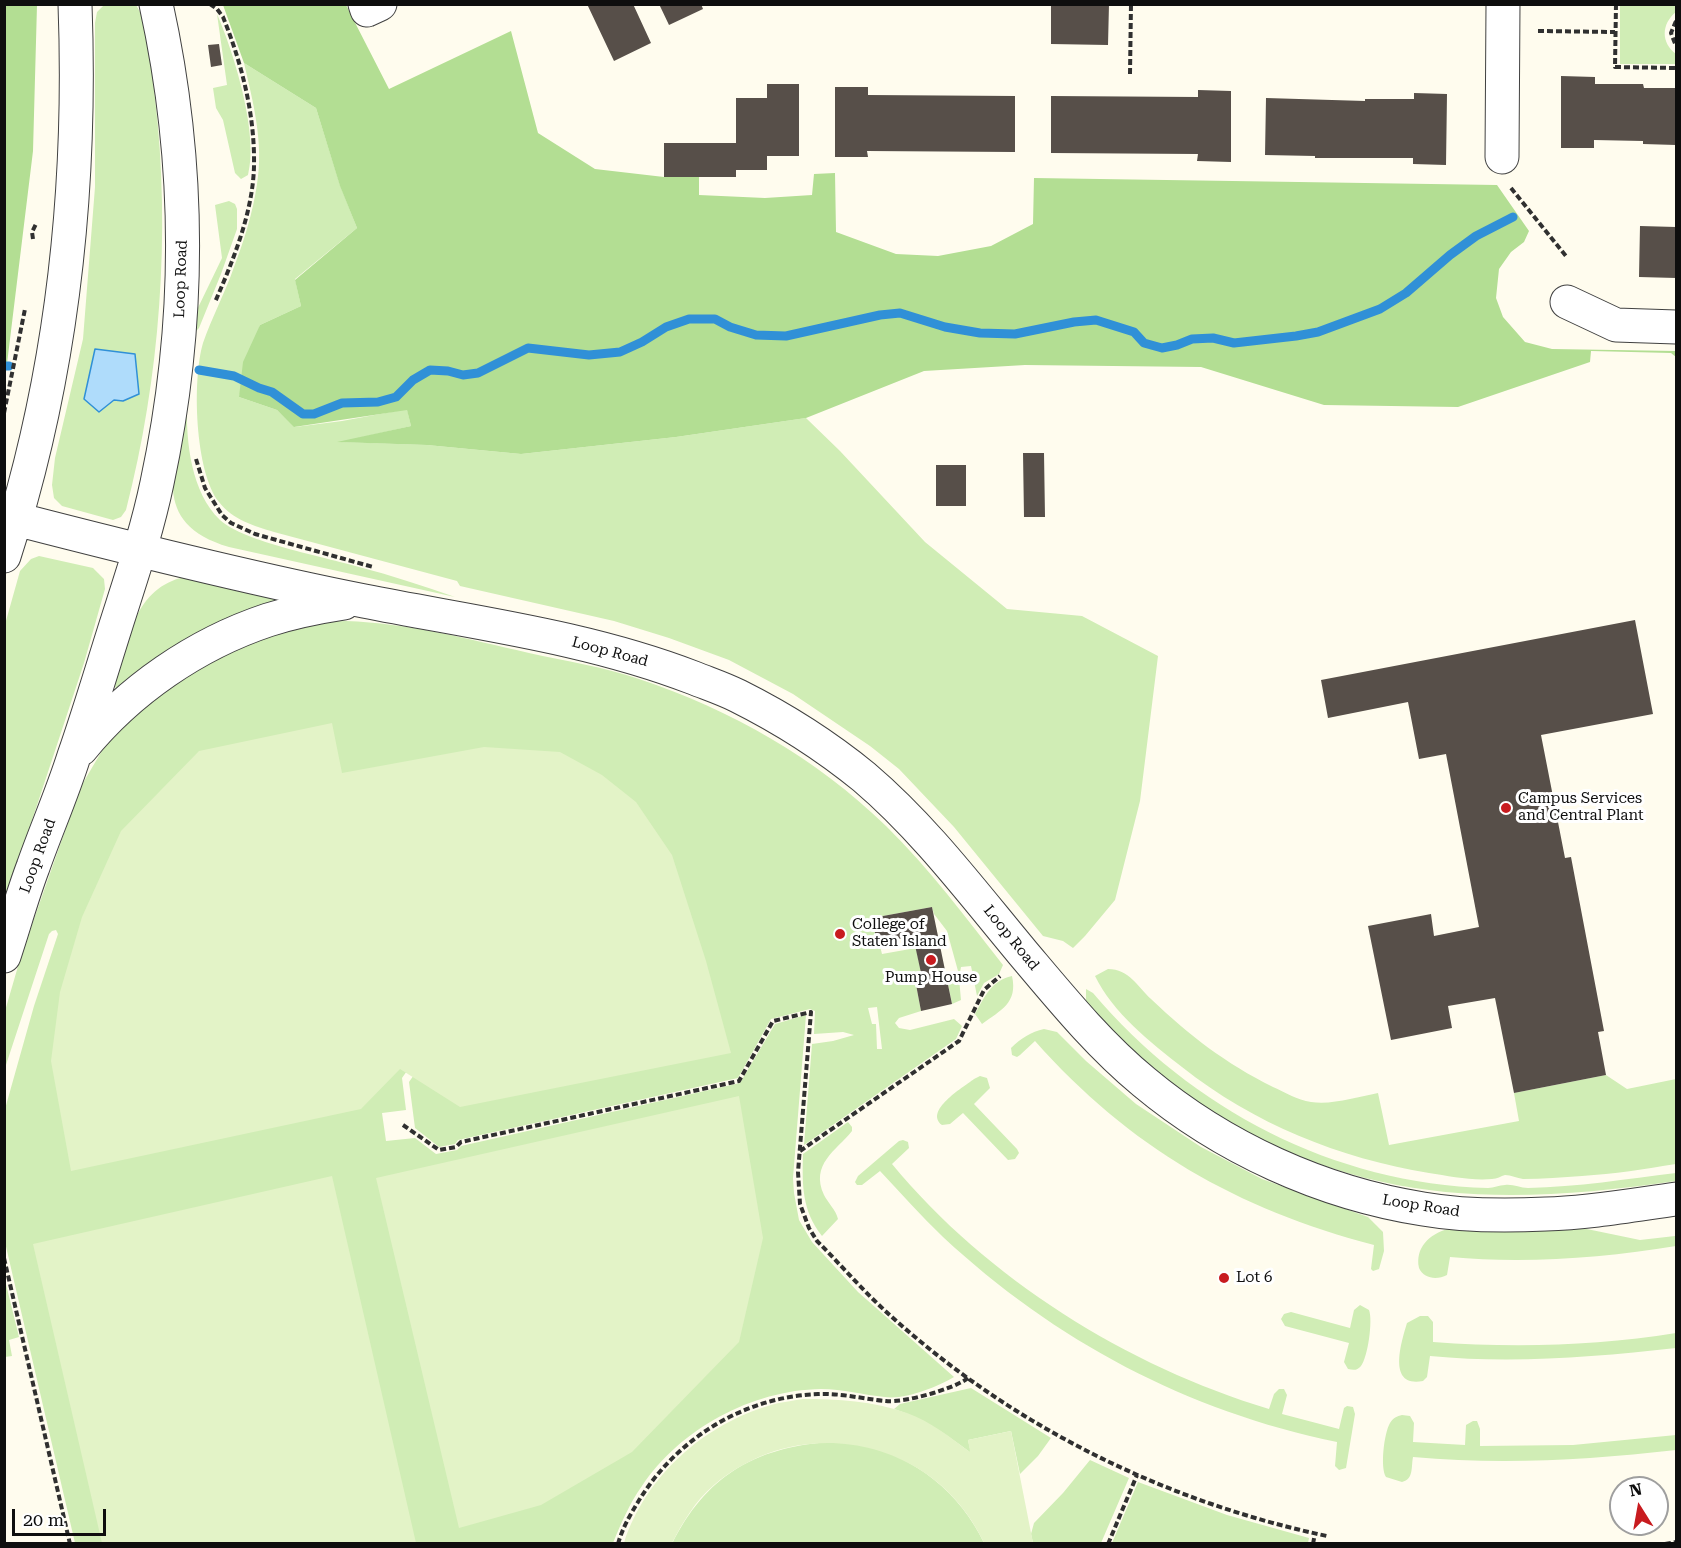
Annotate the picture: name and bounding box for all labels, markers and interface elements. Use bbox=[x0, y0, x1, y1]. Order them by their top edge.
street label: Loop Road bbox=[171, 240, 191, 318]
street label: Loop Road bbox=[570, 633, 650, 671]
place label: Campus Services and Central Plant bbox=[1518, 790, 1644, 825]
marker: Campus Services and Central Plant bbox=[1499, 801, 1513, 815]
street label: Loop Road bbox=[16, 816, 60, 896]
street label: Loop Road bbox=[979, 902, 1043, 974]
place label: College of Staten Island bbox=[852, 916, 947, 951]
marker: College of Staten Island bbox=[833, 927, 847, 941]
marker: Pump House bbox=[924, 953, 938, 967]
place label: Pump House bbox=[885, 969, 977, 987]
street label: Loop Road bbox=[1381, 1191, 1461, 1221]
place label: Lot 6 bbox=[1236, 1269, 1272, 1287]
marker: Lot 6 bbox=[1217, 1271, 1231, 1285]
north arrow bbox=[1609, 1476, 1669, 1536]
text: N bbox=[1628, 1479, 1644, 1500]
scale bar bbox=[15, 1497, 110, 1535]
text: 20 m bbox=[23, 1509, 64, 1530]

